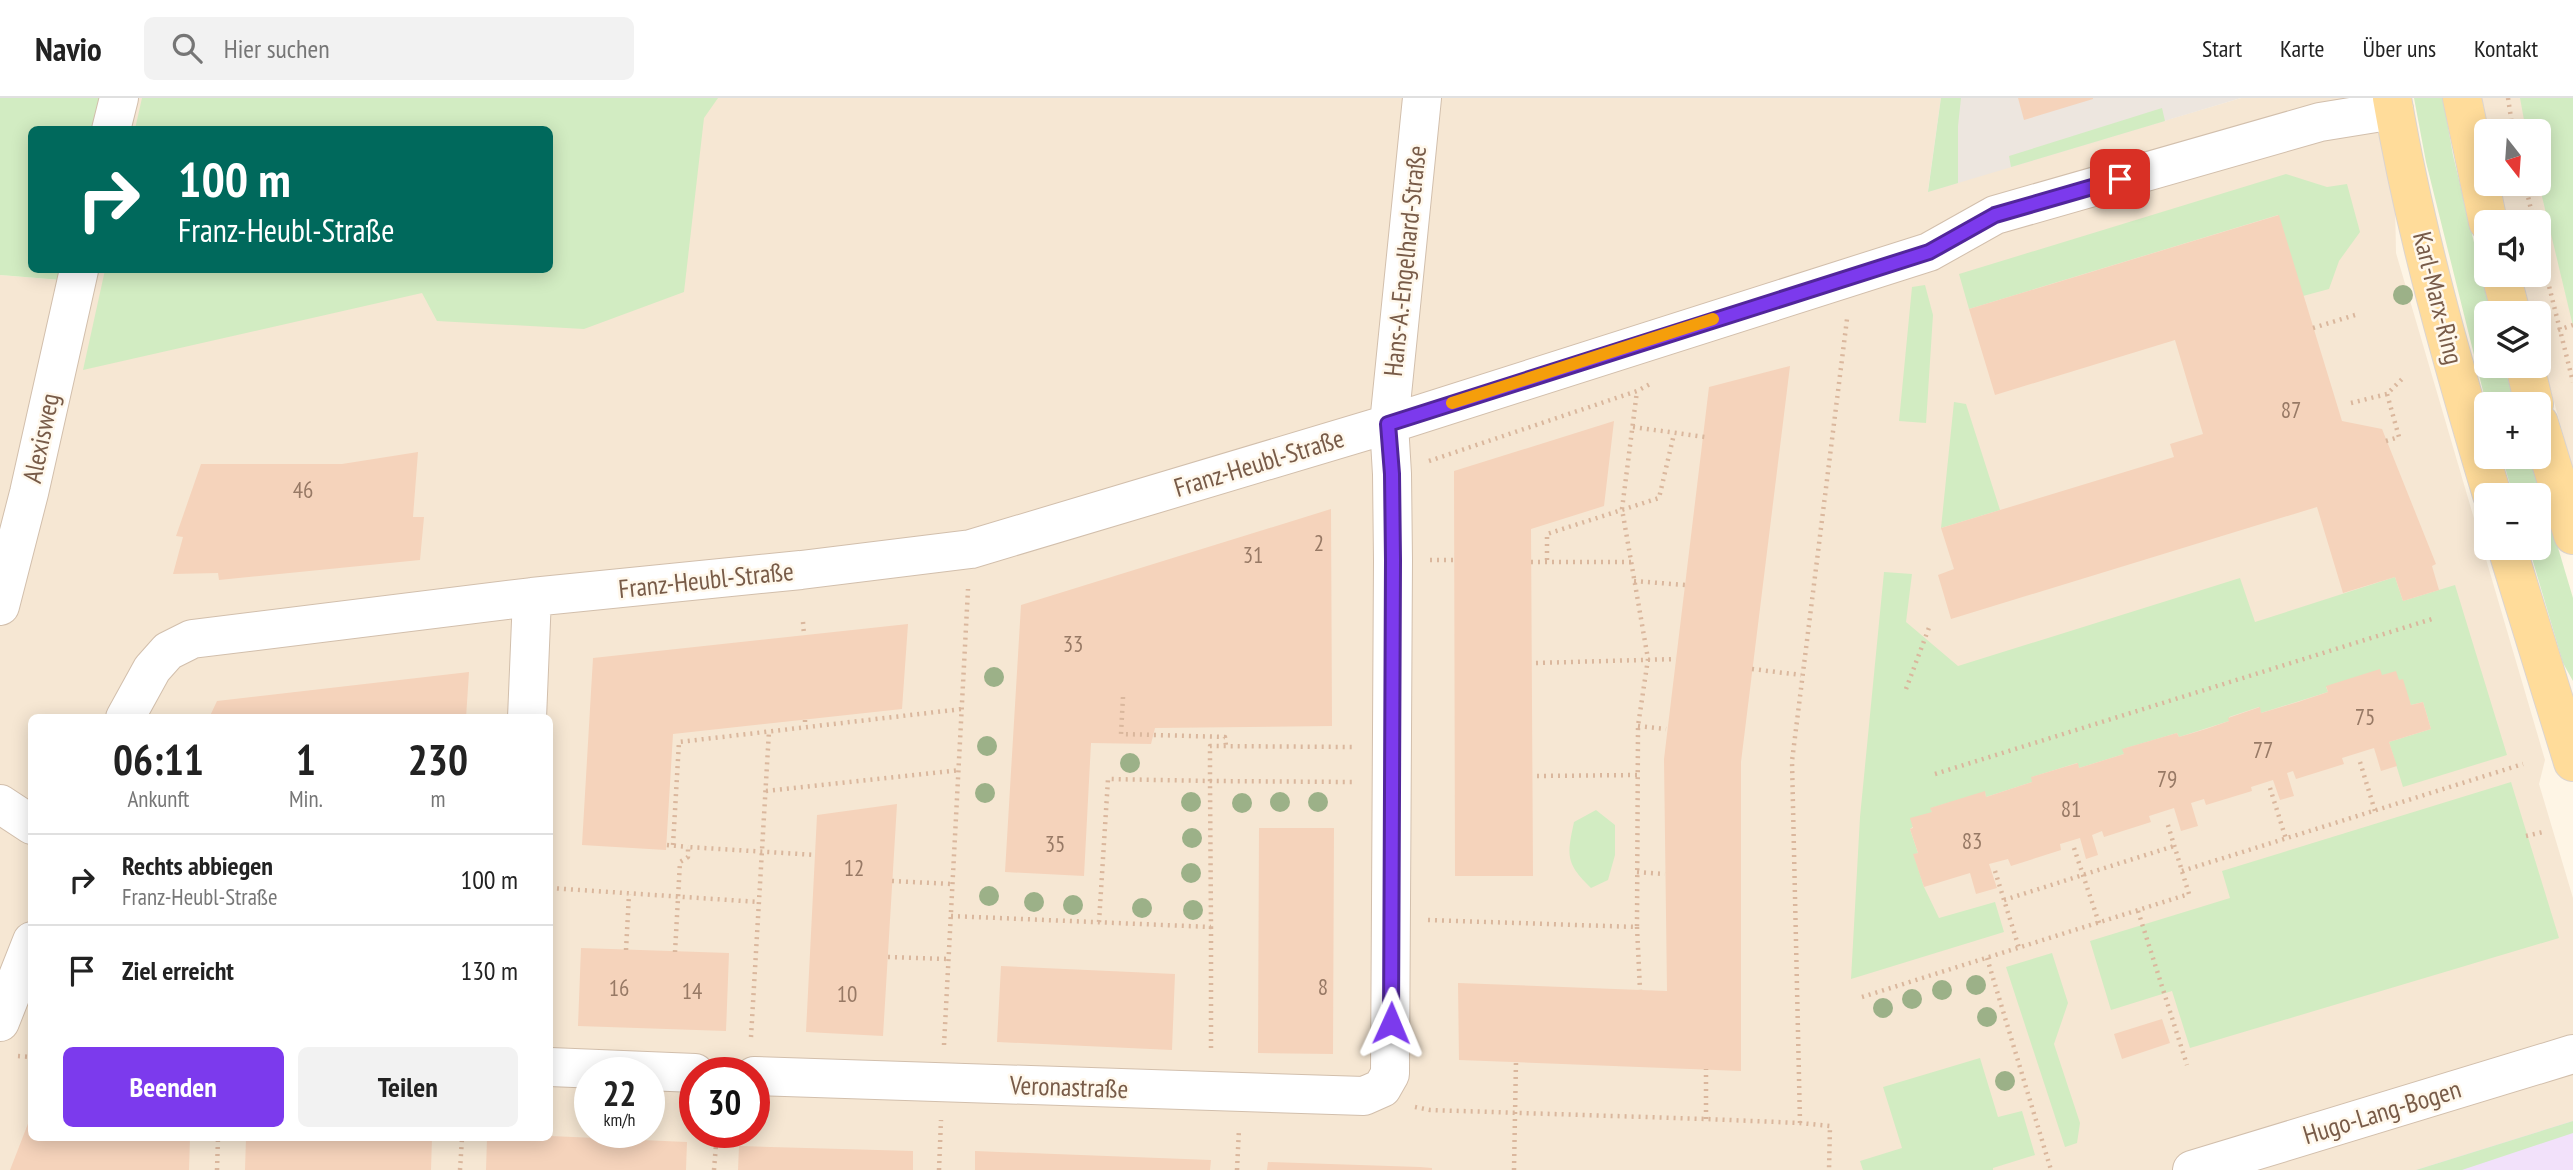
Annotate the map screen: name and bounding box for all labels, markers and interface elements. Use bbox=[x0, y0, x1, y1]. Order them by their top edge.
search box bbox=[144, 17, 634, 80]
text: Navio bbox=[35, 27, 102, 70]
icon: search bbox=[168, 29, 206, 67]
text: Hier suchen bbox=[224, 32, 330, 65]
text: Start bbox=[2202, 33, 2242, 64]
text: Karte bbox=[2280, 33, 2325, 64]
text: Über uns bbox=[2363, 33, 2436, 64]
text: Kontakt bbox=[2474, 33, 2538, 64]
north arrow bbox=[2474, 119, 2552, 196]
map controls bbox=[2474, 119, 2551, 560]
street label: Hans-A.-Engelhard-Straße bbox=[1376, 144, 1433, 378]
text: 100 m bbox=[178, 147, 291, 211]
pin bbox=[2090, 149, 2150, 209]
icon: right bbox=[63, 154, 154, 245]
icon: arrive bbox=[2101, 160, 2139, 198]
text: Franz-Heubl-Straße bbox=[178, 209, 394, 251]
button: sound bbox=[2474, 210, 2551, 287]
street label: Karl-Marx-Ring bbox=[2406, 228, 2471, 368]
button: layers bbox=[2474, 301, 2551, 378]
street label: Alexisweg bbox=[15, 390, 66, 486]
button: + bbox=[2474, 392, 2551, 469]
house number: 87 bbox=[2281, 395, 2301, 424]
street label: Franz-Heubl-Straße bbox=[1170, 421, 1348, 504]
house number: 46 bbox=[293, 475, 313, 504]
button: − bbox=[2474, 483, 2551, 560]
house number: 2 bbox=[1314, 528, 1324, 557]
house number: 31 bbox=[1243, 540, 1263, 569]
street label: Franz-Heubl-Straße bbox=[617, 554, 795, 605]
house number: 33 bbox=[1063, 629, 1083, 658]
house number: 75 bbox=[2355, 702, 2375, 731]
text: 06:11 bbox=[113, 732, 204, 787]
text: 1 bbox=[296, 732, 316, 787]
text: 230 bbox=[408, 732, 468, 787]
house number: 77 bbox=[2253, 735, 2273, 764]
house number: 79 bbox=[2157, 764, 2177, 793]
text: Ankunft bbox=[127, 784, 189, 813]
text: Min. bbox=[289, 784, 323, 813]
text: m bbox=[430, 784, 445, 813]
house number: 81 bbox=[2061, 794, 2081, 823]
house number: 83 bbox=[1962, 826, 1982, 855]
house number: 35 bbox=[1045, 829, 1065, 858]
text: Rechts abbiegen bbox=[122, 849, 273, 882]
house number: 12 bbox=[844, 853, 864, 882]
icon: right bbox=[63, 861, 101, 899]
text: 100 m bbox=[460, 863, 518, 896]
text: Franz-Heubl-Straße bbox=[122, 882, 278, 911]
icon: arrive bbox=[63, 952, 101, 990]
text: Ziel erreicht bbox=[122, 954, 234, 987]
text: 130 m bbox=[460, 954, 518, 987]
house number: 8 bbox=[1318, 972, 1328, 1001]
house number: 16 bbox=[609, 973, 629, 1002]
house number: 14 bbox=[682, 976, 702, 1005]
house number: 10 bbox=[837, 979, 857, 1008]
position arrow bbox=[1354, 986, 1428, 1060]
button: Beenden bbox=[63, 1047, 284, 1127]
button: Teilen bbox=[298, 1047, 518, 1127]
speed limit sign: 30 bbox=[679, 1057, 770, 1148]
street label: Veronastraße bbox=[1008, 1068, 1129, 1105]
text: 22 bbox=[603, 1070, 636, 1116]
street label: Hugo-Lang-Bogen bbox=[2299, 1072, 2465, 1151]
text: km/h bbox=[604, 1108, 635, 1131]

